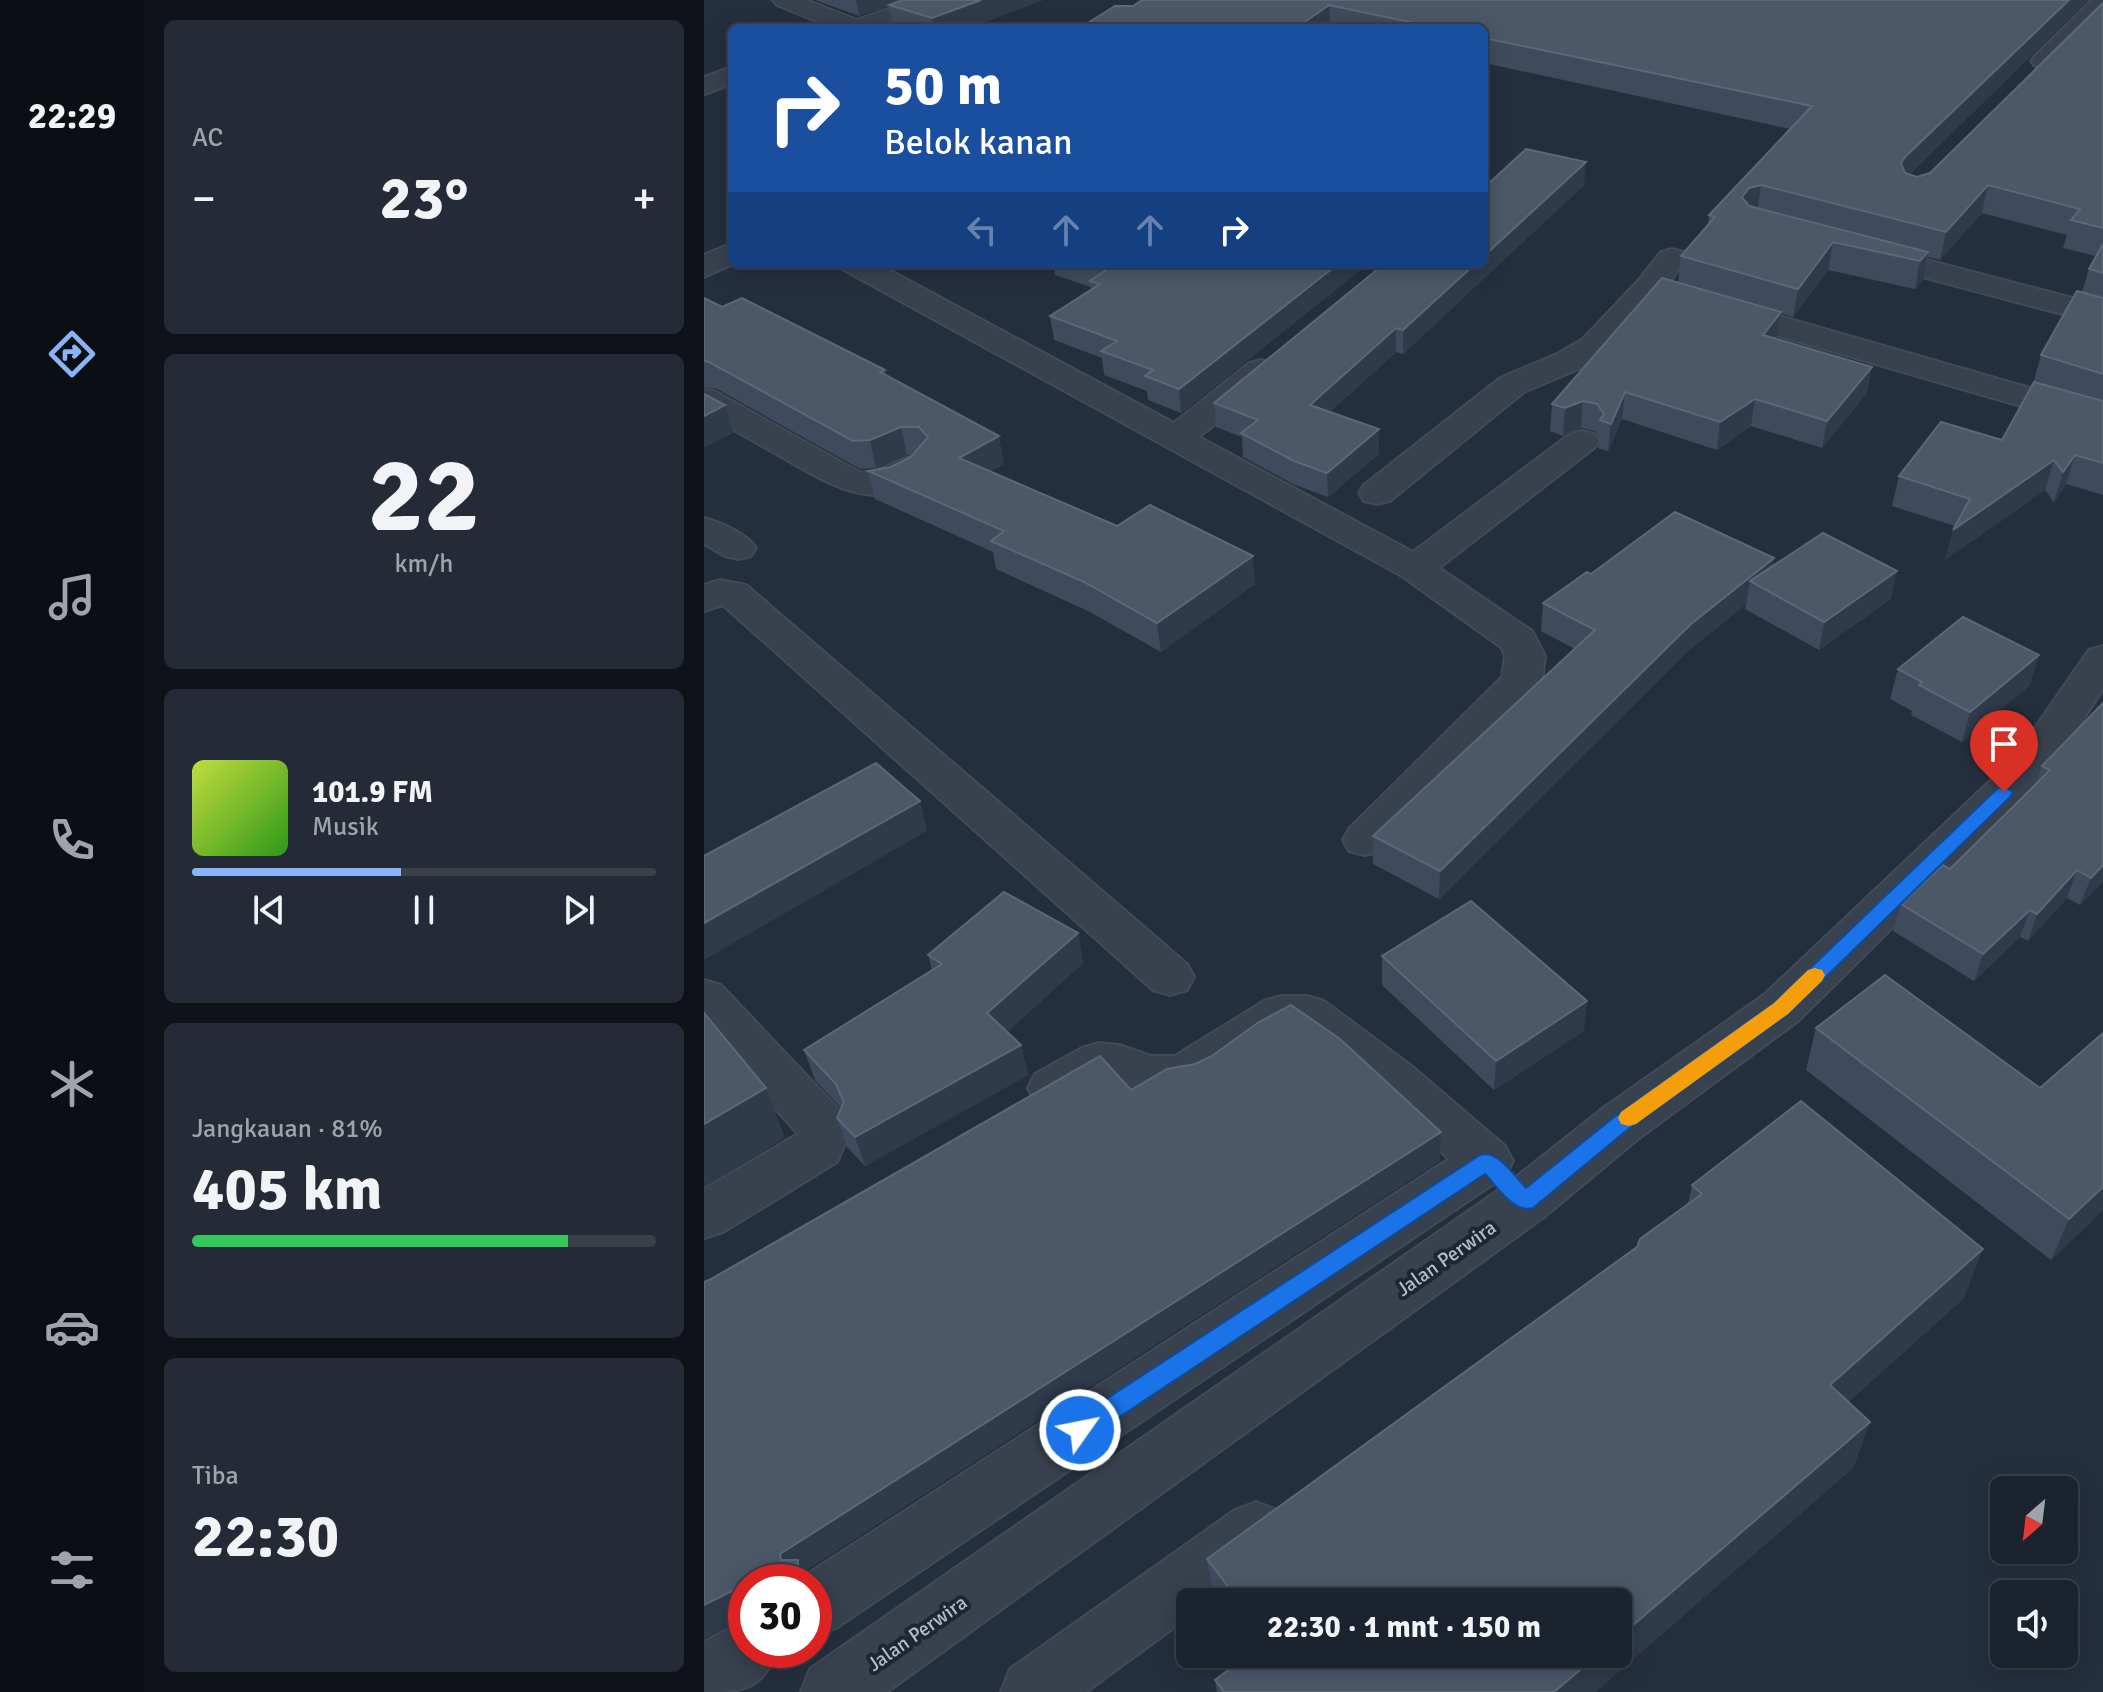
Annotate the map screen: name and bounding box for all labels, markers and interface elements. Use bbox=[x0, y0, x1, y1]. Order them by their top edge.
text: 50 m bbox=[884, 51, 1002, 120]
icon: right bbox=[752, 56, 856, 160]
text: 22:29 bbox=[28, 94, 116, 139]
text: Belok kanan bbox=[884, 120, 1073, 165]
text: AC bbox=[192, 122, 223, 154]
text: 23° bbox=[380, 162, 468, 236]
text: − bbox=[192, 172, 216, 226]
text: + bbox=[632, 172, 656, 226]
icon: left bbox=[960, 208, 1004, 252]
icon: ahead bbox=[1044, 208, 1088, 252]
icon: ahead bbox=[1128, 208, 1172, 252]
icon: right bbox=[1212, 208, 1256, 252]
icon: directions bbox=[44, 326, 100, 382]
text: 22 bbox=[368, 432, 480, 560]
text: km/h bbox=[395, 548, 453, 580]
icon: music bbox=[44, 569, 100, 625]
pin bbox=[1970, 710, 2038, 792]
icon: arrive bbox=[1982, 722, 2026, 766]
text: 101.9 FM bbox=[312, 774, 433, 811]
text: Musik bbox=[312, 811, 379, 843]
icon: phone bbox=[44, 812, 100, 868]
icon: previous bbox=[247, 888, 291, 932]
icon: pause bbox=[402, 888, 446, 932]
icon: next bbox=[557, 888, 601, 932]
icon: climate bbox=[44, 1056, 100, 1112]
text: Jangkauan · 81% bbox=[192, 1113, 383, 1145]
text: 405 km bbox=[192, 1153, 382, 1227]
street label: Jalan Perwira bbox=[1392, 1215, 1501, 1302]
icon: car bbox=[44, 1299, 100, 1355]
position arrow bbox=[1038, 1388, 1122, 1472]
text: Tiba bbox=[192, 1460, 239, 1492]
north arrow bbox=[1990, 1476, 2078, 1564]
map controls bbox=[1990, 1476, 2078, 1668]
text: 22:30 bbox=[192, 1500, 339, 1574]
icon: filters bbox=[44, 1542, 100, 1598]
speed limit sign: 30 bbox=[728, 1564, 832, 1668]
button: sound bbox=[1990, 1580, 2078, 1668]
street label: Jalan Perwira bbox=[863, 1590, 972, 1677]
text: 22:30 · 1 mnt · 150 m bbox=[1267, 1609, 1541, 1646]

